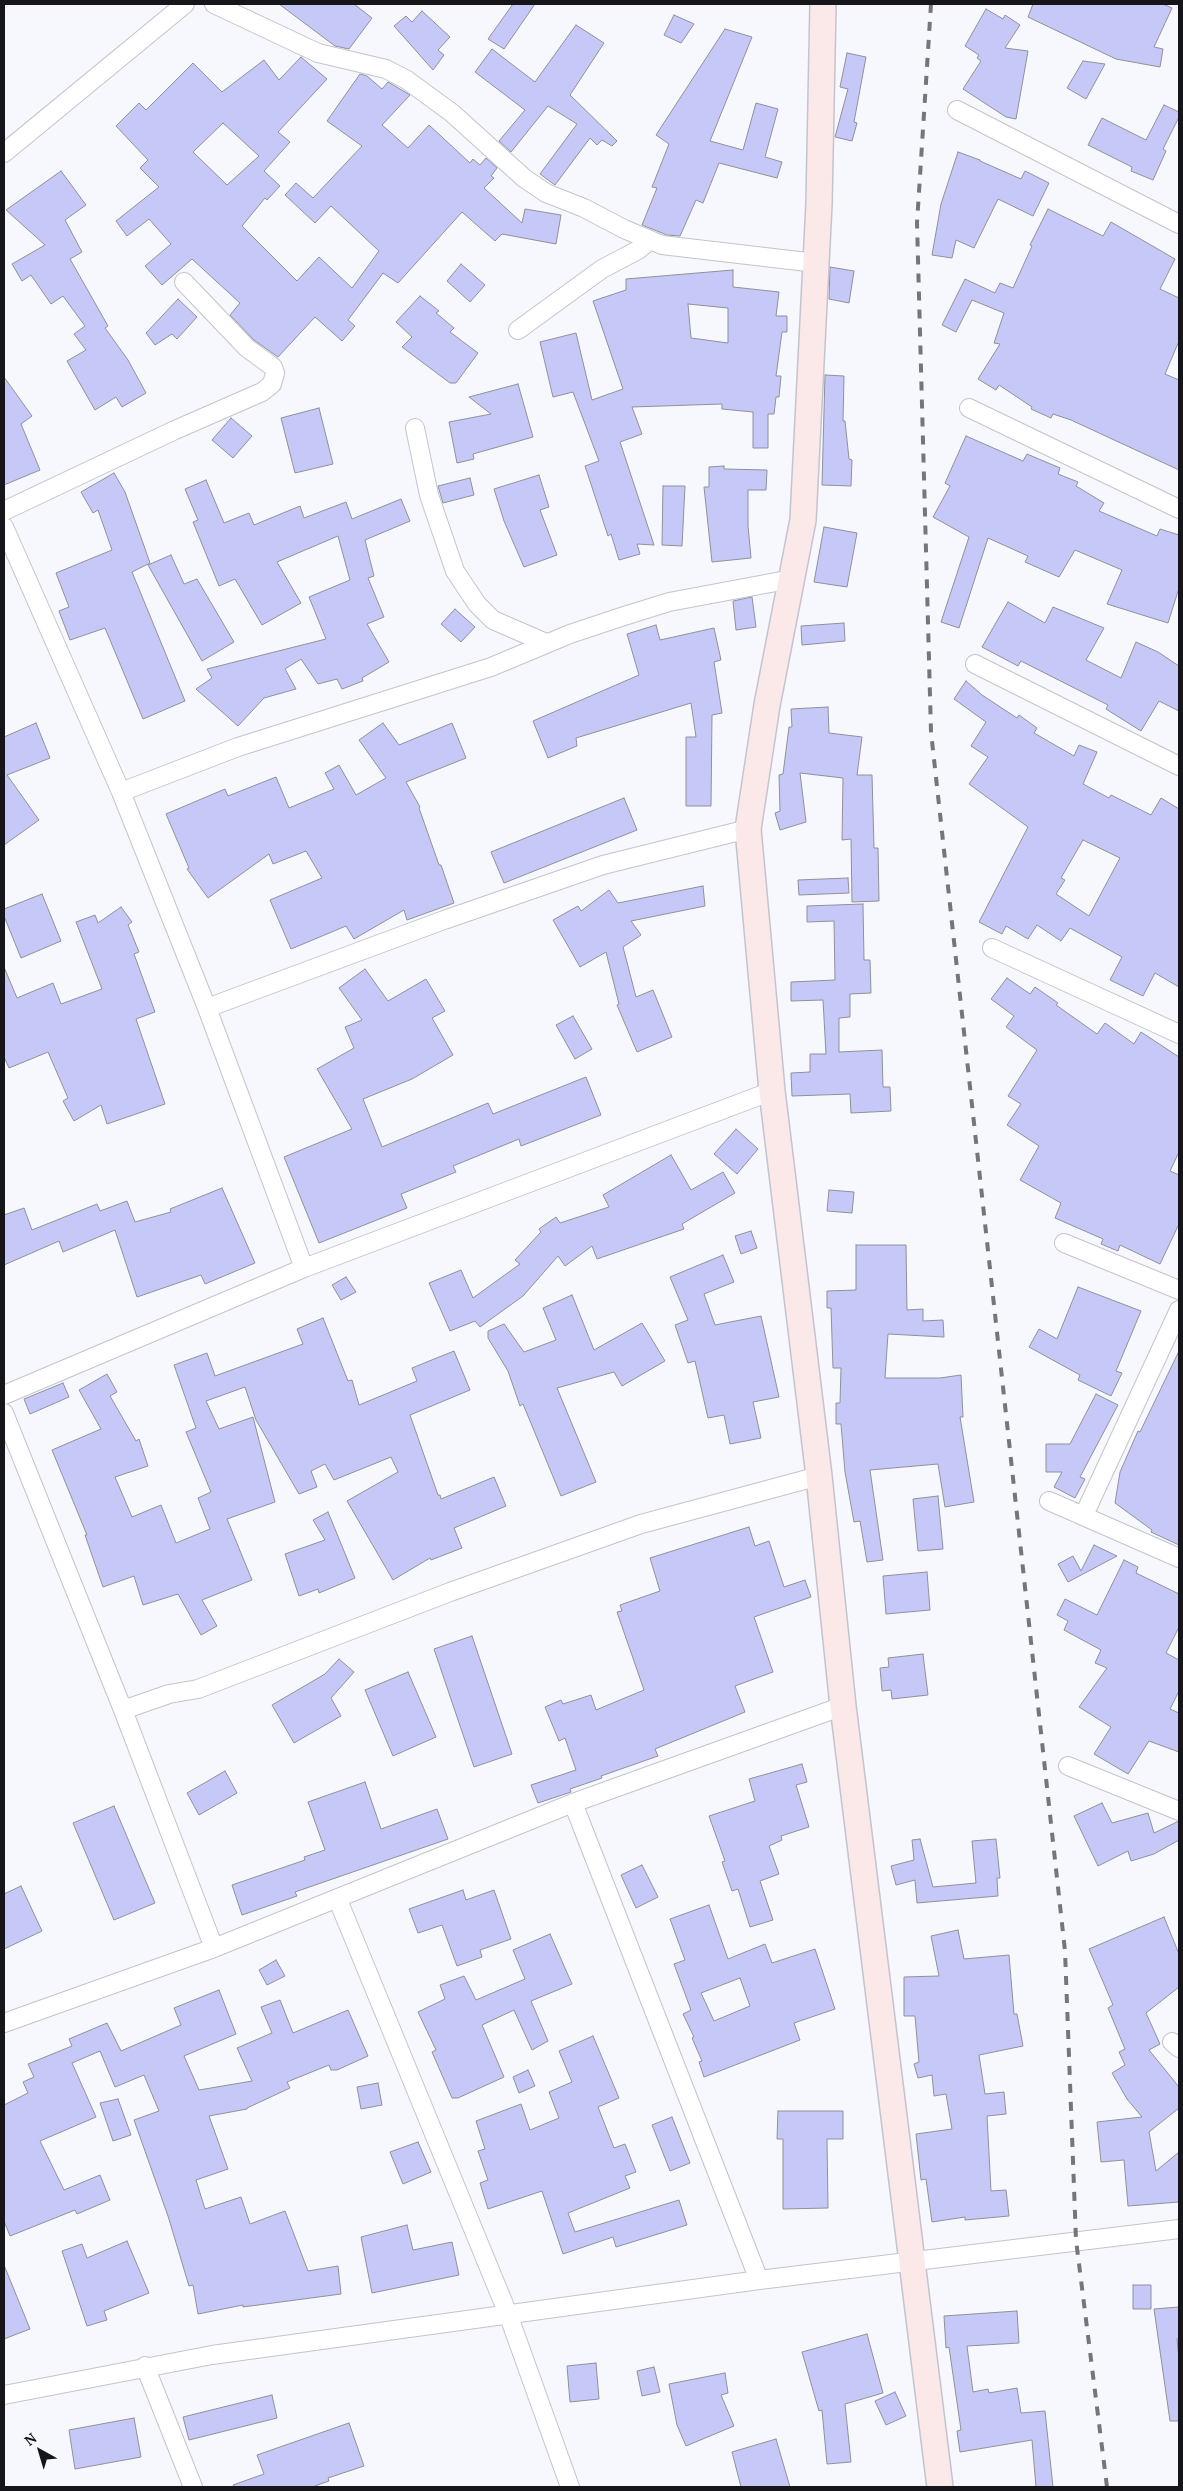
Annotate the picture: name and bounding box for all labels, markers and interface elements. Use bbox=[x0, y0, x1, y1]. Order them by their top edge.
north arrow bbox=[15, 2426, 65, 2476]
text: N bbox=[20, 2428, 40, 2450]

